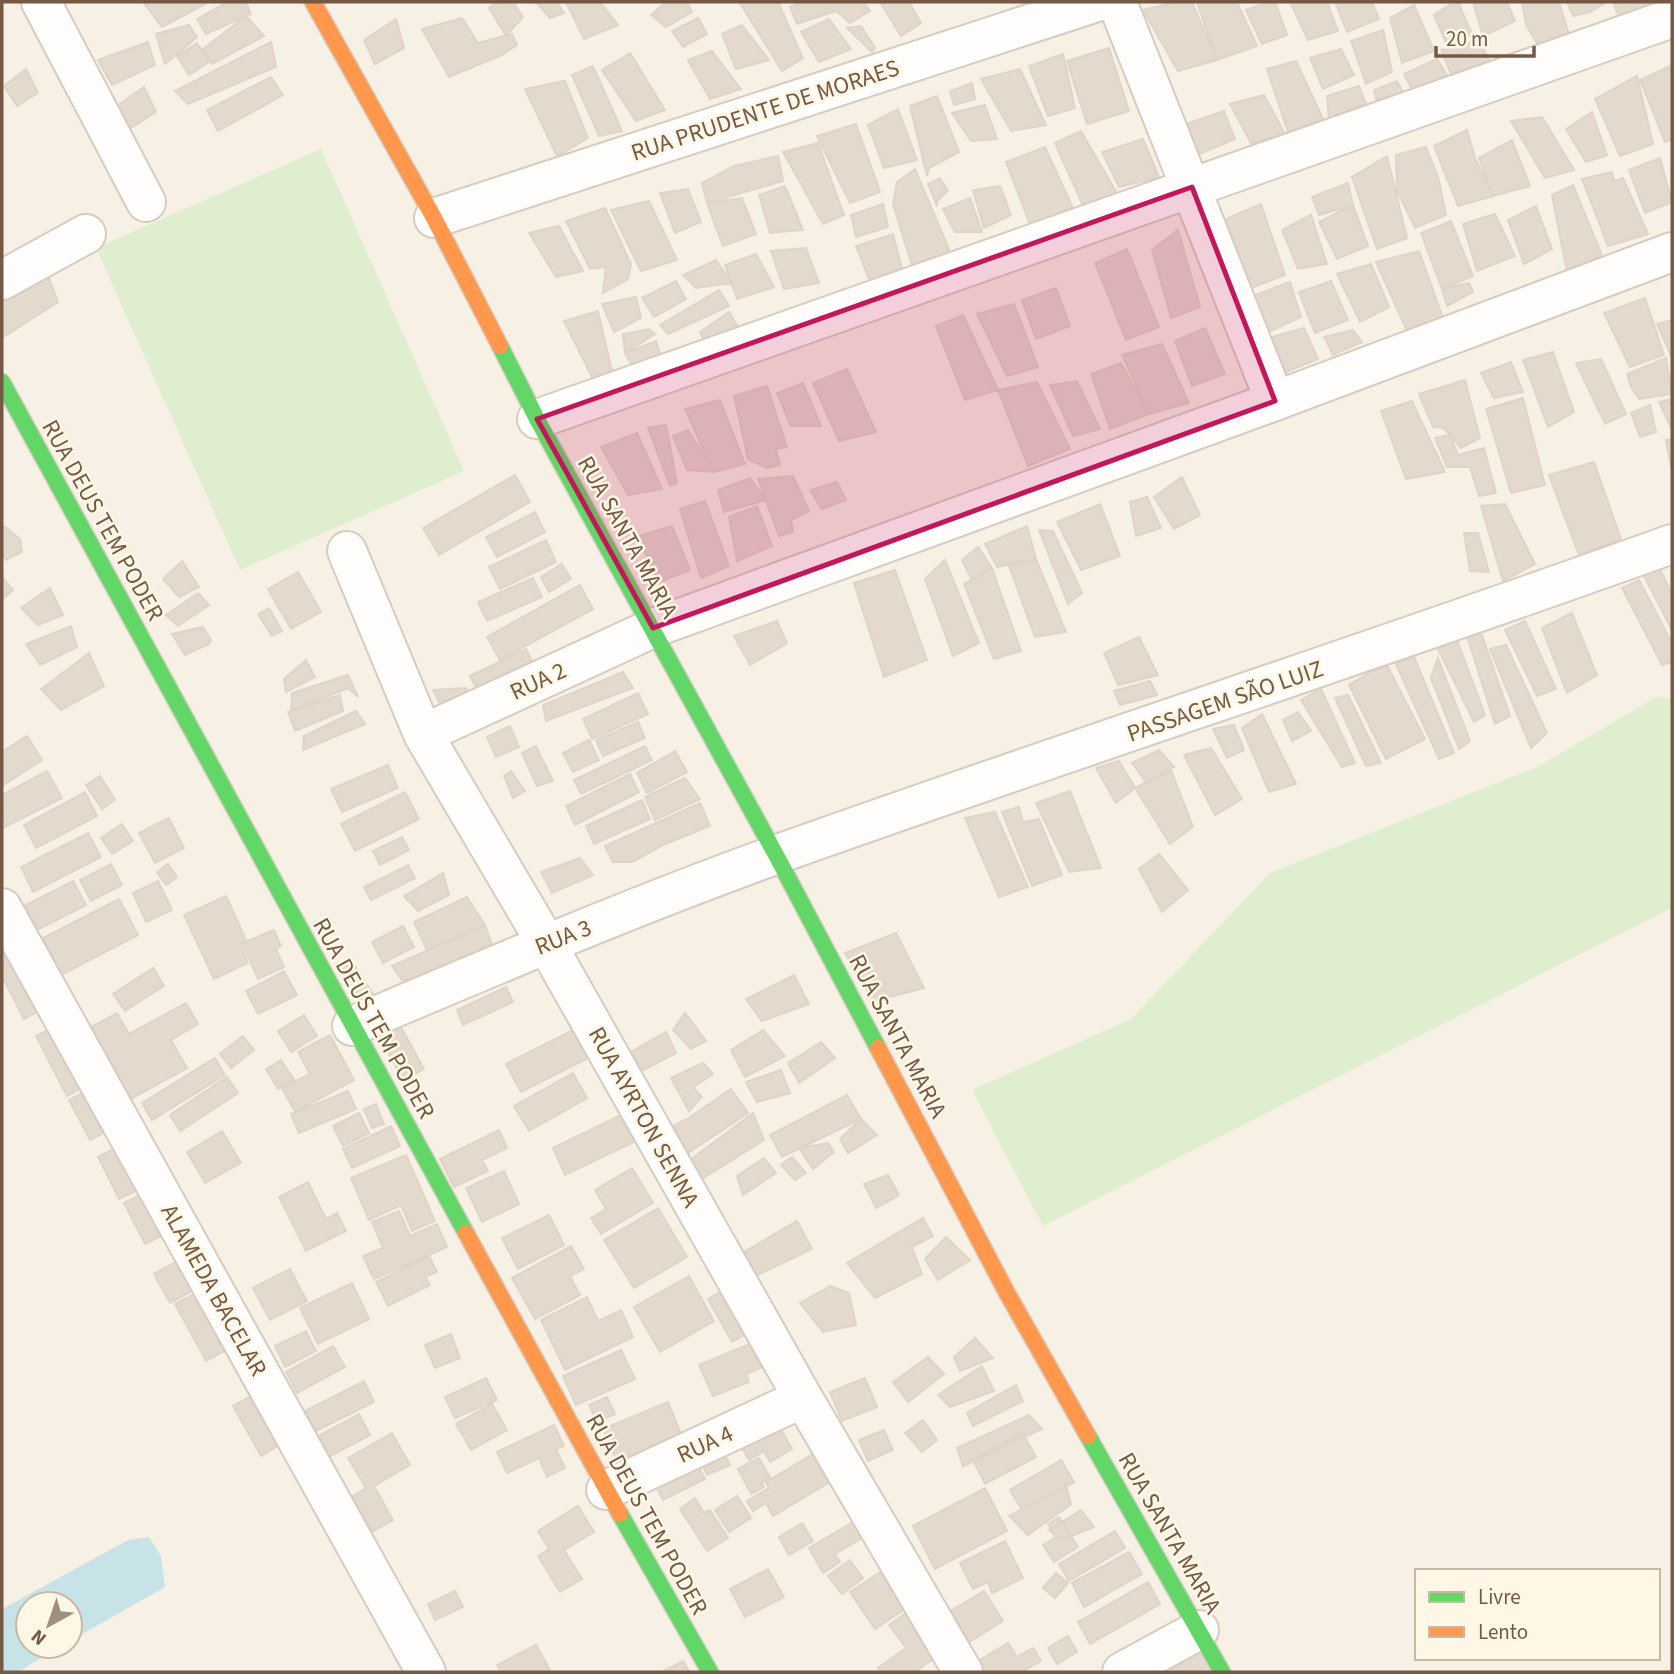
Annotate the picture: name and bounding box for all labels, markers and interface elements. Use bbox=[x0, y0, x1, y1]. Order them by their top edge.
scale bar bbox=[1436, 14, 1534, 58]
text: 20 m bbox=[1446, 24, 1488, 54]
street label: RUA PRUDENTE DE MORAES bbox=[627, 51, 904, 170]
street label: RUA DEUS TEM PODER bbox=[33, 413, 173, 628]
street label: RUA SANTA MARIA bbox=[568, 450, 687, 625]
street label: PASSAGEM SÃO LUIZ bbox=[1122, 651, 1328, 751]
street label: RUA 2 bbox=[504, 653, 572, 710]
street label: RUA 3 bbox=[530, 910, 597, 965]
street label: RUA DEUS TEM PODER bbox=[304, 911, 444, 1126]
street label: RUA SANTA MARIA bbox=[840, 948, 956, 1124]
street label: RUA AYRTON SENNA bbox=[579, 1020, 708, 1214]
street label: ALAMEDA BACELAR bbox=[152, 1198, 276, 1383]
street label: RUA DEUS TEM PODER bbox=[577, 1407, 717, 1622]
street label: RUA 4 bbox=[671, 1416, 739, 1473]
street label: RUA SANTA MARIA bbox=[1109, 1446, 1230, 1620]
legend bbox=[1415, 1569, 1660, 1660]
text: Livre bbox=[1478, 1582, 1521, 1612]
north arrow bbox=[14, 1590, 84, 1660]
text: Lento bbox=[1478, 1617, 1528, 1647]
text: N bbox=[26, 1622, 53, 1651]

